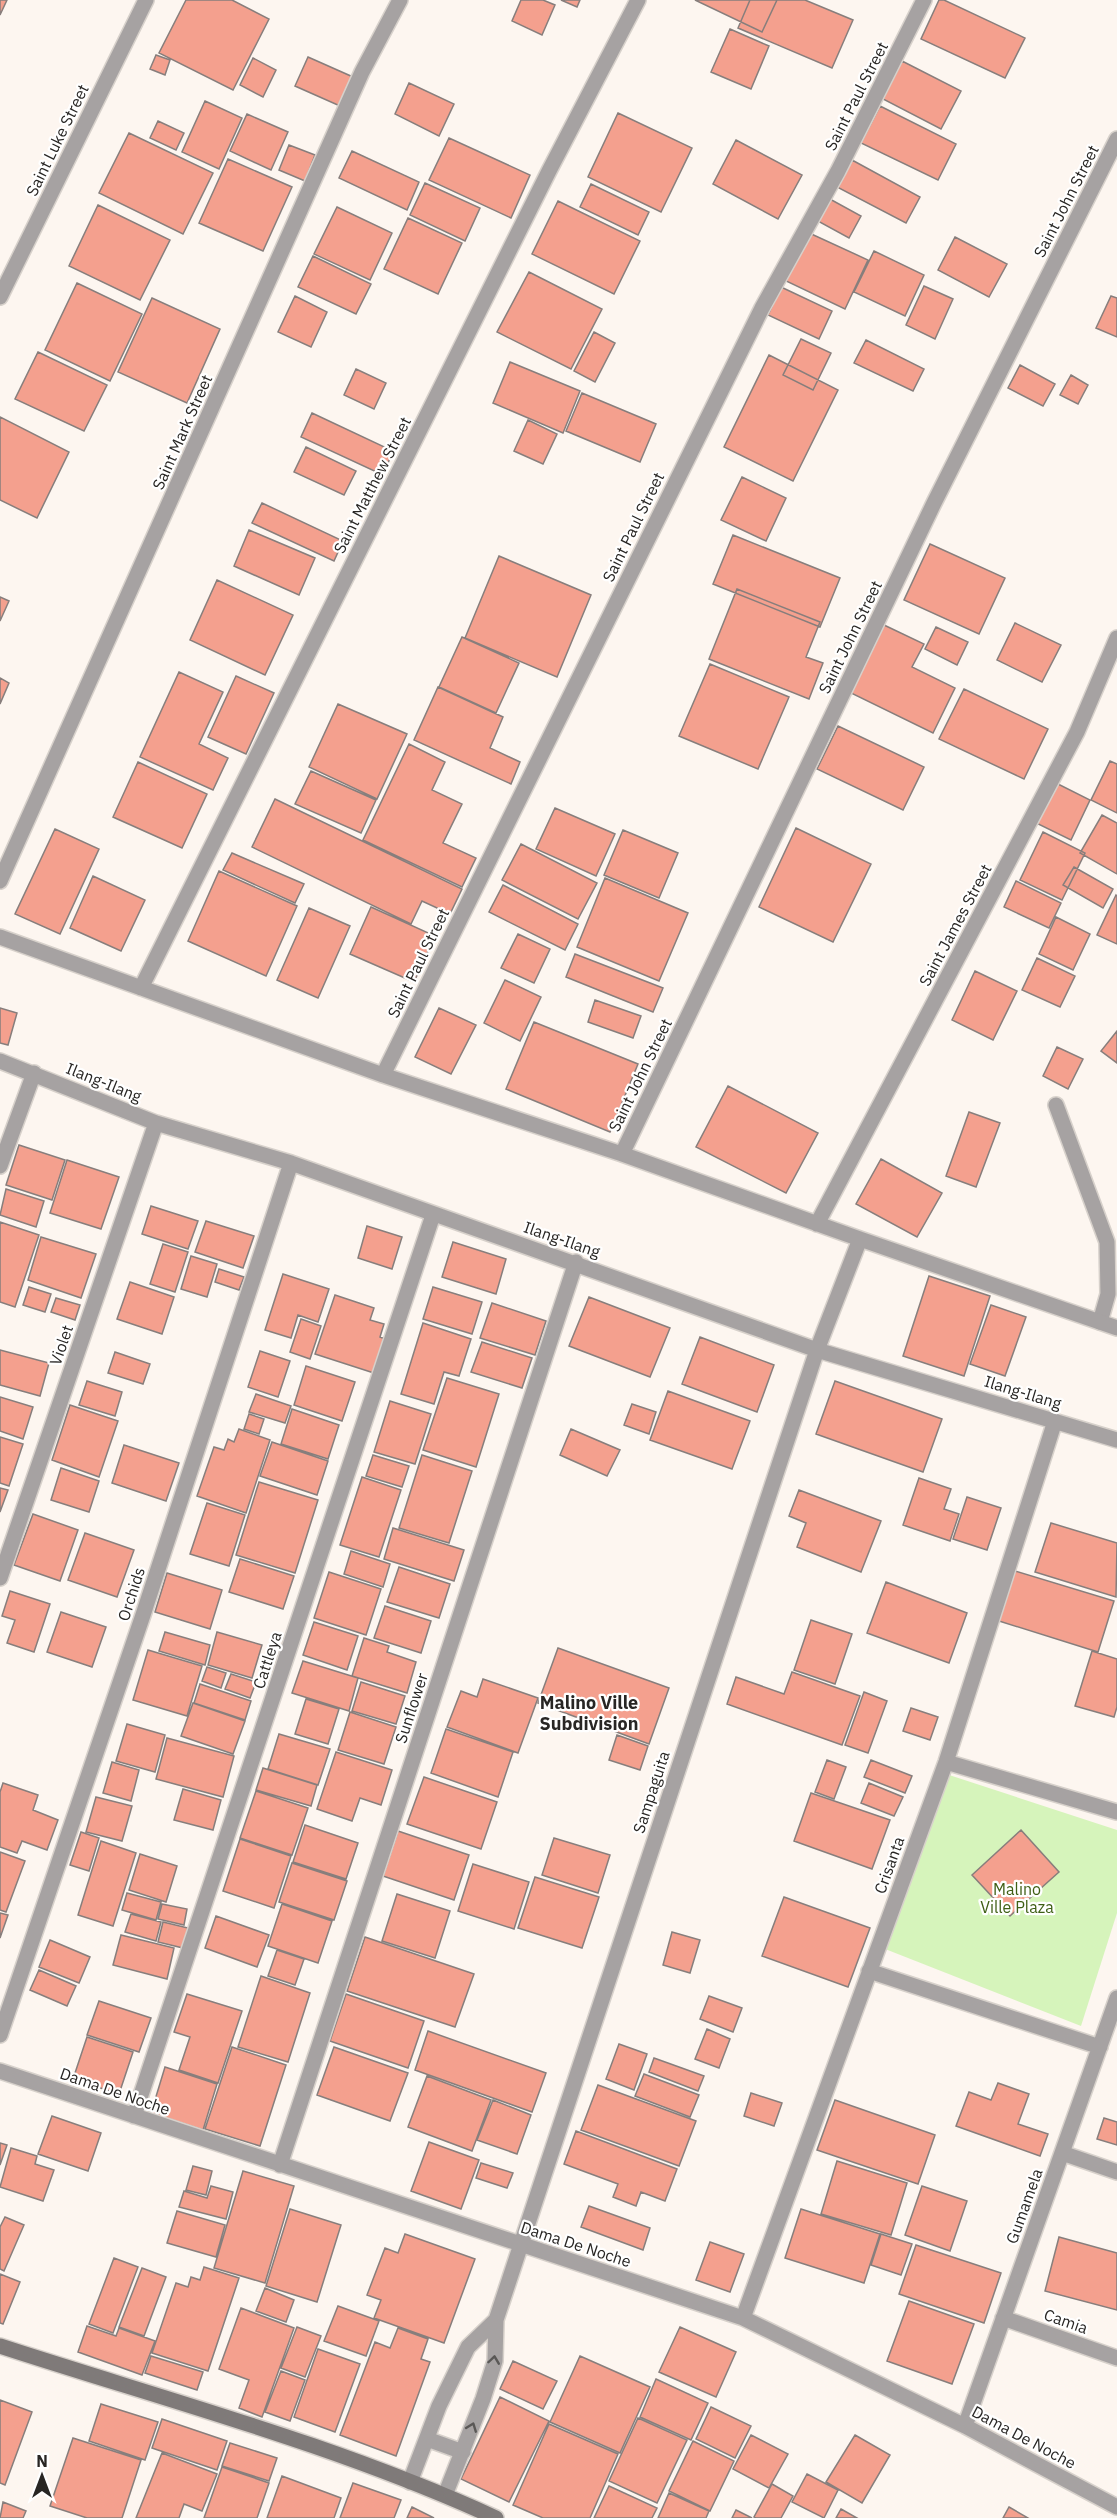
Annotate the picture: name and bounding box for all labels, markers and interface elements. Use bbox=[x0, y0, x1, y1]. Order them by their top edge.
street label: Saint Paul Street bbox=[820, 38, 892, 154]
street label: Saint Luke Street bbox=[21, 81, 93, 199]
street label: Saint John Street bbox=[1029, 142, 1103, 260]
street label: Saint Mark Street bbox=[148, 371, 216, 493]
street label: Saint Matthew Street bbox=[329, 413, 415, 557]
street label: Saint Paul Street bbox=[598, 469, 668, 585]
street label: Saint John Street bbox=[814, 577, 886, 697]
street label: Saint James Street bbox=[914, 861, 996, 989]
street label: Saint Paul Street bbox=[383, 905, 453, 1021]
street label: Saint John Street bbox=[604, 1015, 676, 1135]
street label: Ilang-Ilang bbox=[63, 1058, 145, 1106]
street label: Ilang-Ilang bbox=[521, 1217, 603, 1262]
street label: Violet bbox=[45, 1322, 77, 1368]
street label: Ilang-Ilang bbox=[982, 1371, 1064, 1413]
street label: Orchids bbox=[113, 1565, 149, 1623]
street label: Cattleya bbox=[248, 1628, 286, 1691]
street label: Sunflower bbox=[390, 1670, 432, 1746]
district label: Malino Ville Subdivision bbox=[540, 1691, 638, 1735]
street label: Sampaguita bbox=[628, 1748, 674, 1836]
street label: Crisanta bbox=[869, 1833, 909, 1896]
park label: Malino Ville Plaza bbox=[980, 1879, 1054, 1917]
street label: Dama De Noche bbox=[57, 2063, 173, 2119]
street label: Gumamela bbox=[1001, 2165, 1047, 2246]
street label: Dama De Noche bbox=[518, 2217, 634, 2271]
street label: Camia bbox=[1041, 2304, 1091, 2338]
one-way arrow bbox=[487, 2355, 499, 2365]
street label: Dama De Noche bbox=[969, 2401, 1080, 2473]
one-way arrow bbox=[465, 2422, 478, 2433]
north arrow bbox=[12, 2446, 72, 2506]
text: N bbox=[36, 2451, 48, 2471]

